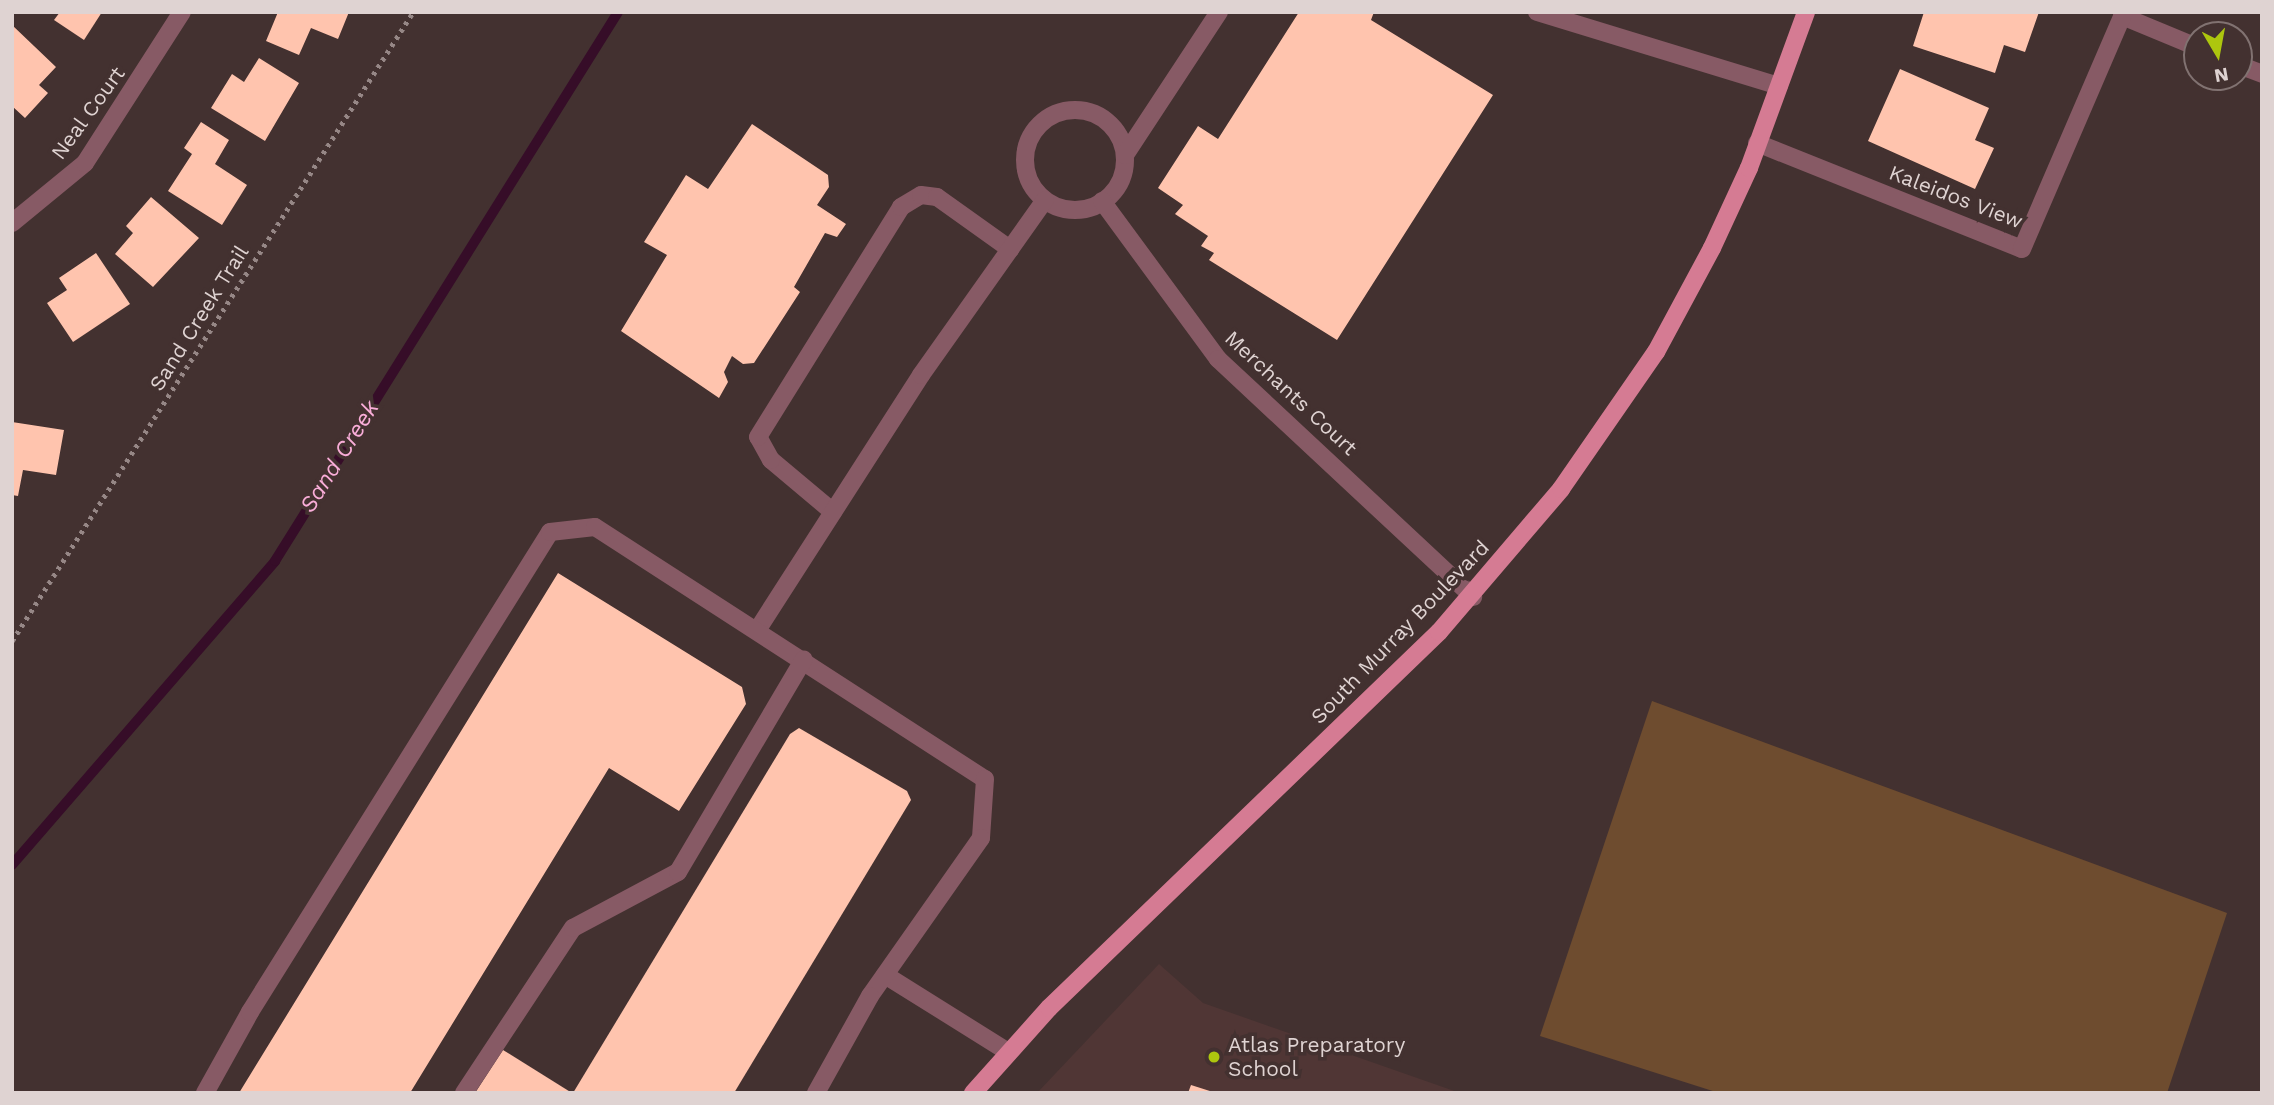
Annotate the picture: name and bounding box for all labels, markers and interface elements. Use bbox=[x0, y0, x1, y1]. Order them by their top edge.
north arrow bbox=[2183, 21, 2253, 91]
street label: Neal Court bbox=[46, 61, 130, 165]
text: N bbox=[2212, 63, 2230, 88]
street label: Kaleidos View bbox=[1885, 160, 2027, 234]
street label: Sand Creek Trail bbox=[144, 240, 254, 396]
street label: Merchants Court bbox=[1220, 325, 1362, 461]
water label: Sand Creek bbox=[295, 396, 385, 518]
street label: South Murray Boulevard bbox=[1305, 535, 1495, 729]
place label: Atlas Preparatory School bbox=[1228, 1032, 1405, 1082]
marker: Atlas Preparatory School bbox=[1206, 1049, 1222, 1065]

